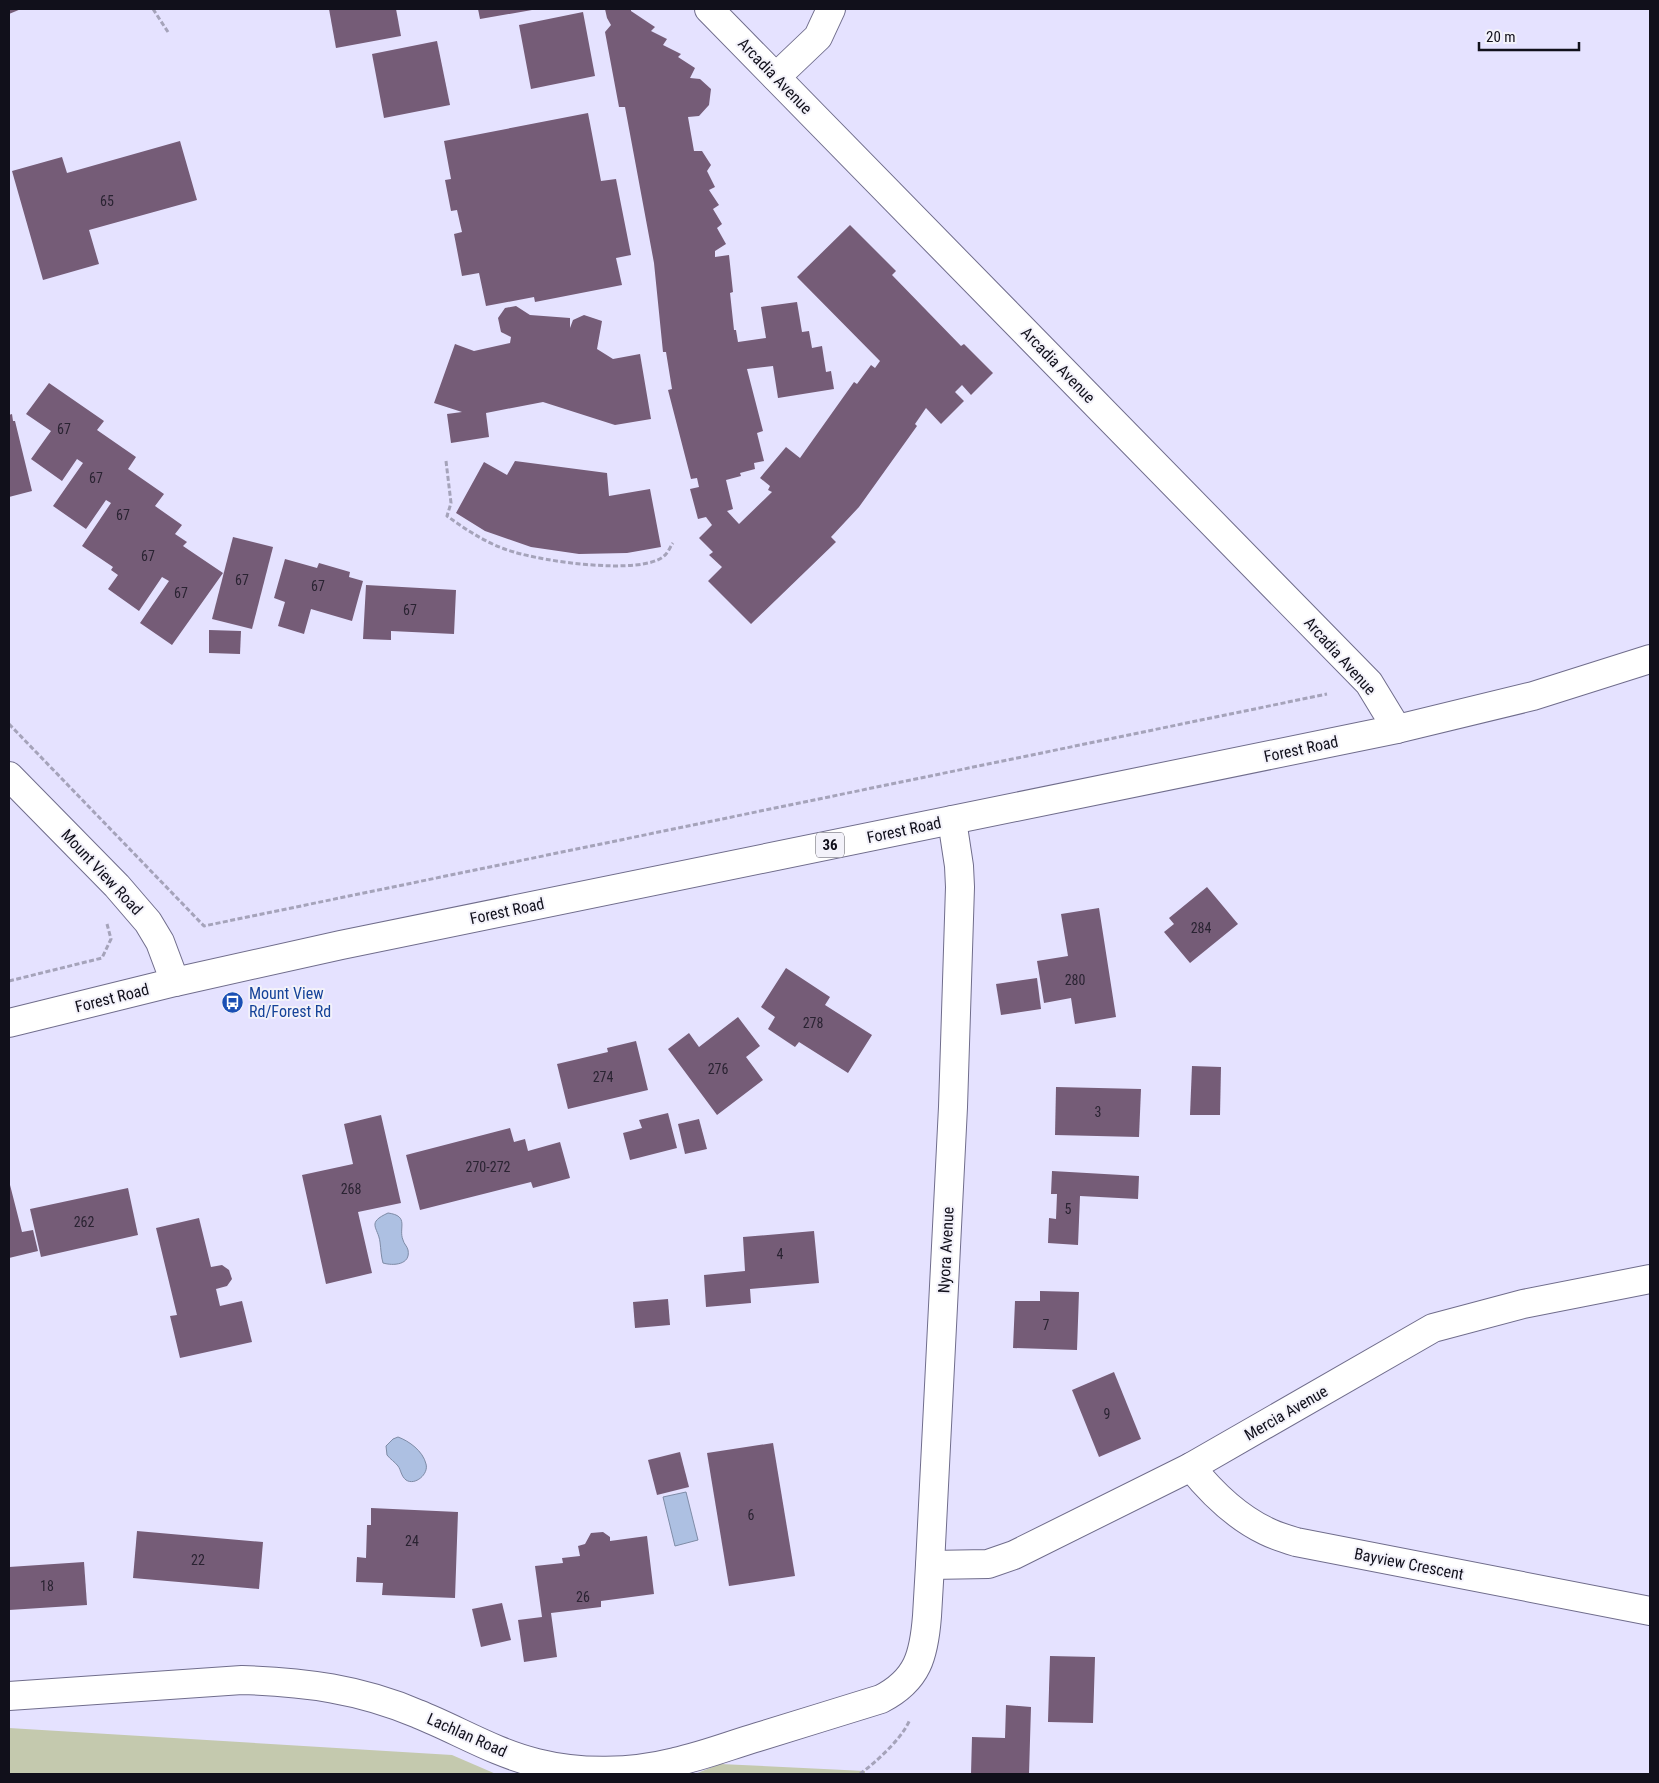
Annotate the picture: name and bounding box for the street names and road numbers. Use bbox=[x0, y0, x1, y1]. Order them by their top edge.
street label: Arcadia Avenue bbox=[734, 34, 816, 118]
street label: Arcadia Avenue bbox=[1017, 323, 1099, 407]
street label: Arcadia Avenue bbox=[1300, 613, 1380, 699]
street label: Forest Road bbox=[1262, 732, 1340, 766]
street label: Forest Road bbox=[865, 813, 943, 847]
street label: Mount View Road bbox=[57, 825, 147, 919]
road number: 36 bbox=[816, 832, 844, 858]
street label: Forest Road bbox=[468, 894, 546, 928]
street label: Forest Road bbox=[73, 980, 151, 1016]
street label: Nyora Avenue bbox=[934, 1206, 958, 1294]
street label: Mercia Avenue bbox=[1241, 1382, 1331, 1444]
street label: Bayview Crescent bbox=[1353, 1544, 1466, 1584]
street label: Lachlan Road bbox=[424, 1709, 510, 1761]

